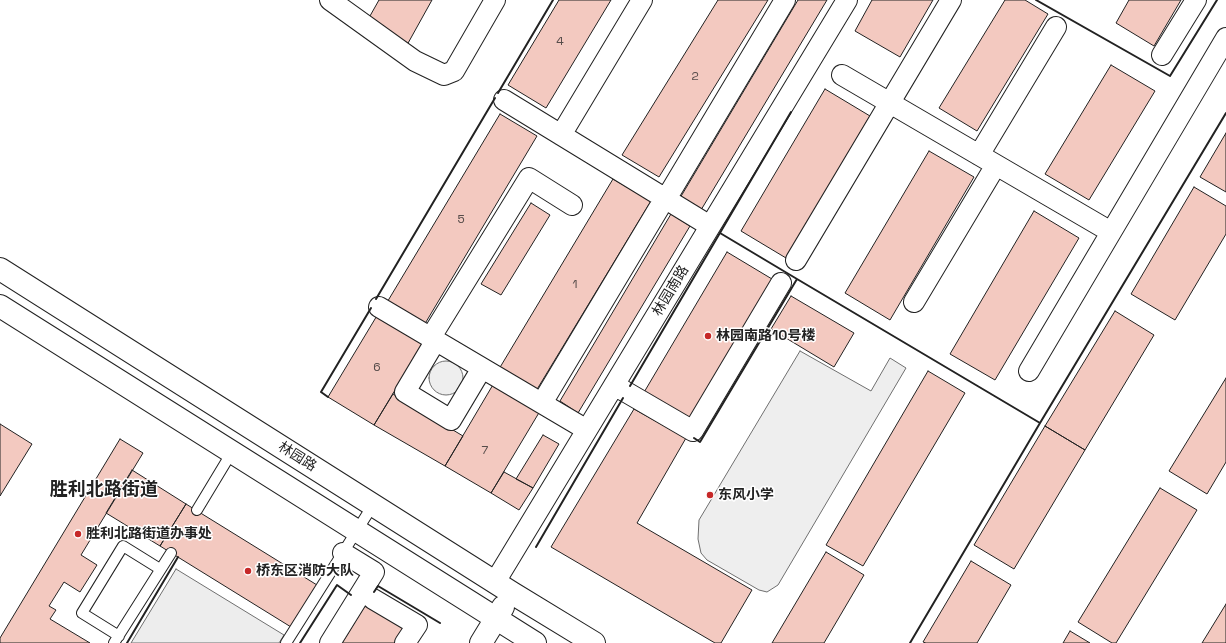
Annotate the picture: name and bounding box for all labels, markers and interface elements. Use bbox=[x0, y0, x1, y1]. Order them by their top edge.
house number: 4 bbox=[556, 35, 564, 49]
house number: 2 bbox=[691, 70, 699, 84]
house number: 5 bbox=[457, 213, 465, 227]
street label: 林园南路 bbox=[649, 263, 693, 319]
house number: 1 bbox=[572, 278, 578, 292]
place label: 林园南路10号楼 bbox=[716, 328, 815, 344]
marker: 林园南路10号楼 bbox=[703, 331, 713, 341]
house number: 6 bbox=[373, 361, 381, 375]
street label: 林园路 bbox=[275, 439, 319, 475]
house number: 7 bbox=[482, 444, 488, 458]
district label: 胜利北路街道 bbox=[50, 479, 158, 501]
place label: 东风小学 bbox=[718, 487, 774, 503]
marker: 东风小学 bbox=[705, 490, 715, 500]
place label: 胜利北路街道办事处 bbox=[86, 526, 212, 542]
marker: 胜利北路街道办事处 bbox=[73, 529, 83, 539]
place label: 桥东区消防大队 bbox=[256, 563, 354, 579]
marker: 桥东区消防大队 bbox=[243, 566, 253, 576]

